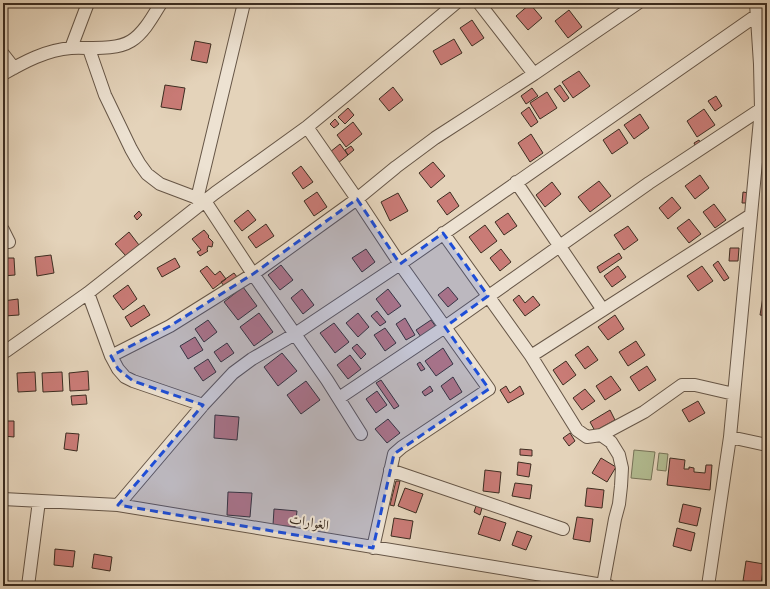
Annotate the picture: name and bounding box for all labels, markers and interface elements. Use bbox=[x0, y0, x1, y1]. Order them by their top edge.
street label: الغوارات bbox=[288, 510, 330, 534]

